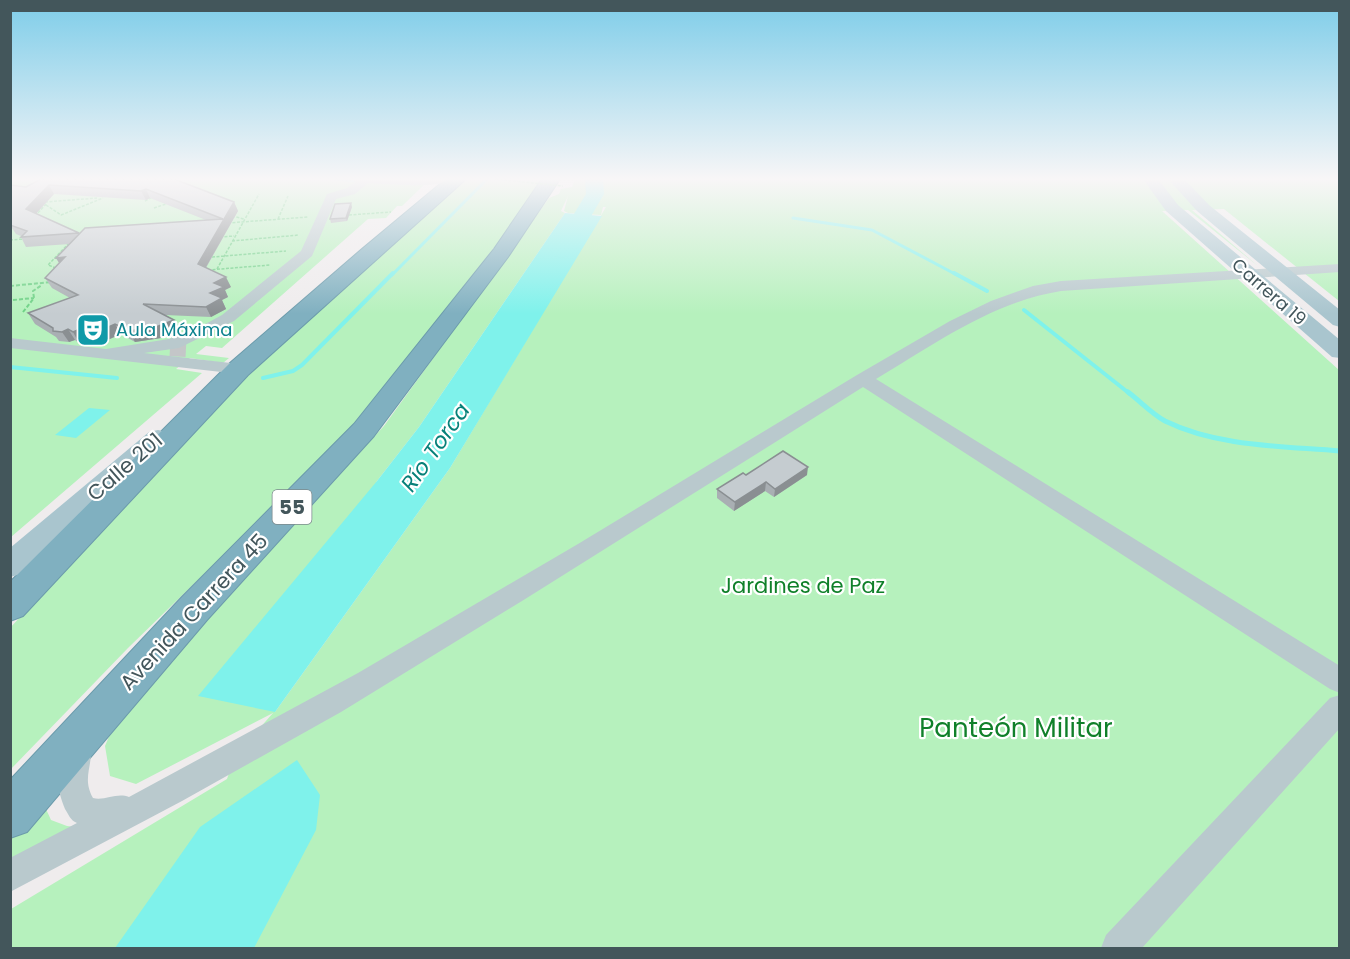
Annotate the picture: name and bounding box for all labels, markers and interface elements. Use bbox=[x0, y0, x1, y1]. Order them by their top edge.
street label: Carrera 19 bbox=[1227, 252, 1312, 331]
theatre icon: Aula Máxima bbox=[75, 312, 111, 348]
place label: Aula Máxima bbox=[116, 317, 232, 342]
water label: Río Torca bbox=[394, 397, 477, 498]
street label: Calle 201 bbox=[81, 426, 169, 508]
road number: 55 bbox=[272, 490, 312, 524]
street label: Avenida Carrera 45 bbox=[113, 527, 274, 696]
park label: Jardines de Paz bbox=[721, 571, 885, 600]
park label: Panteón Militar bbox=[919, 710, 1113, 746]

